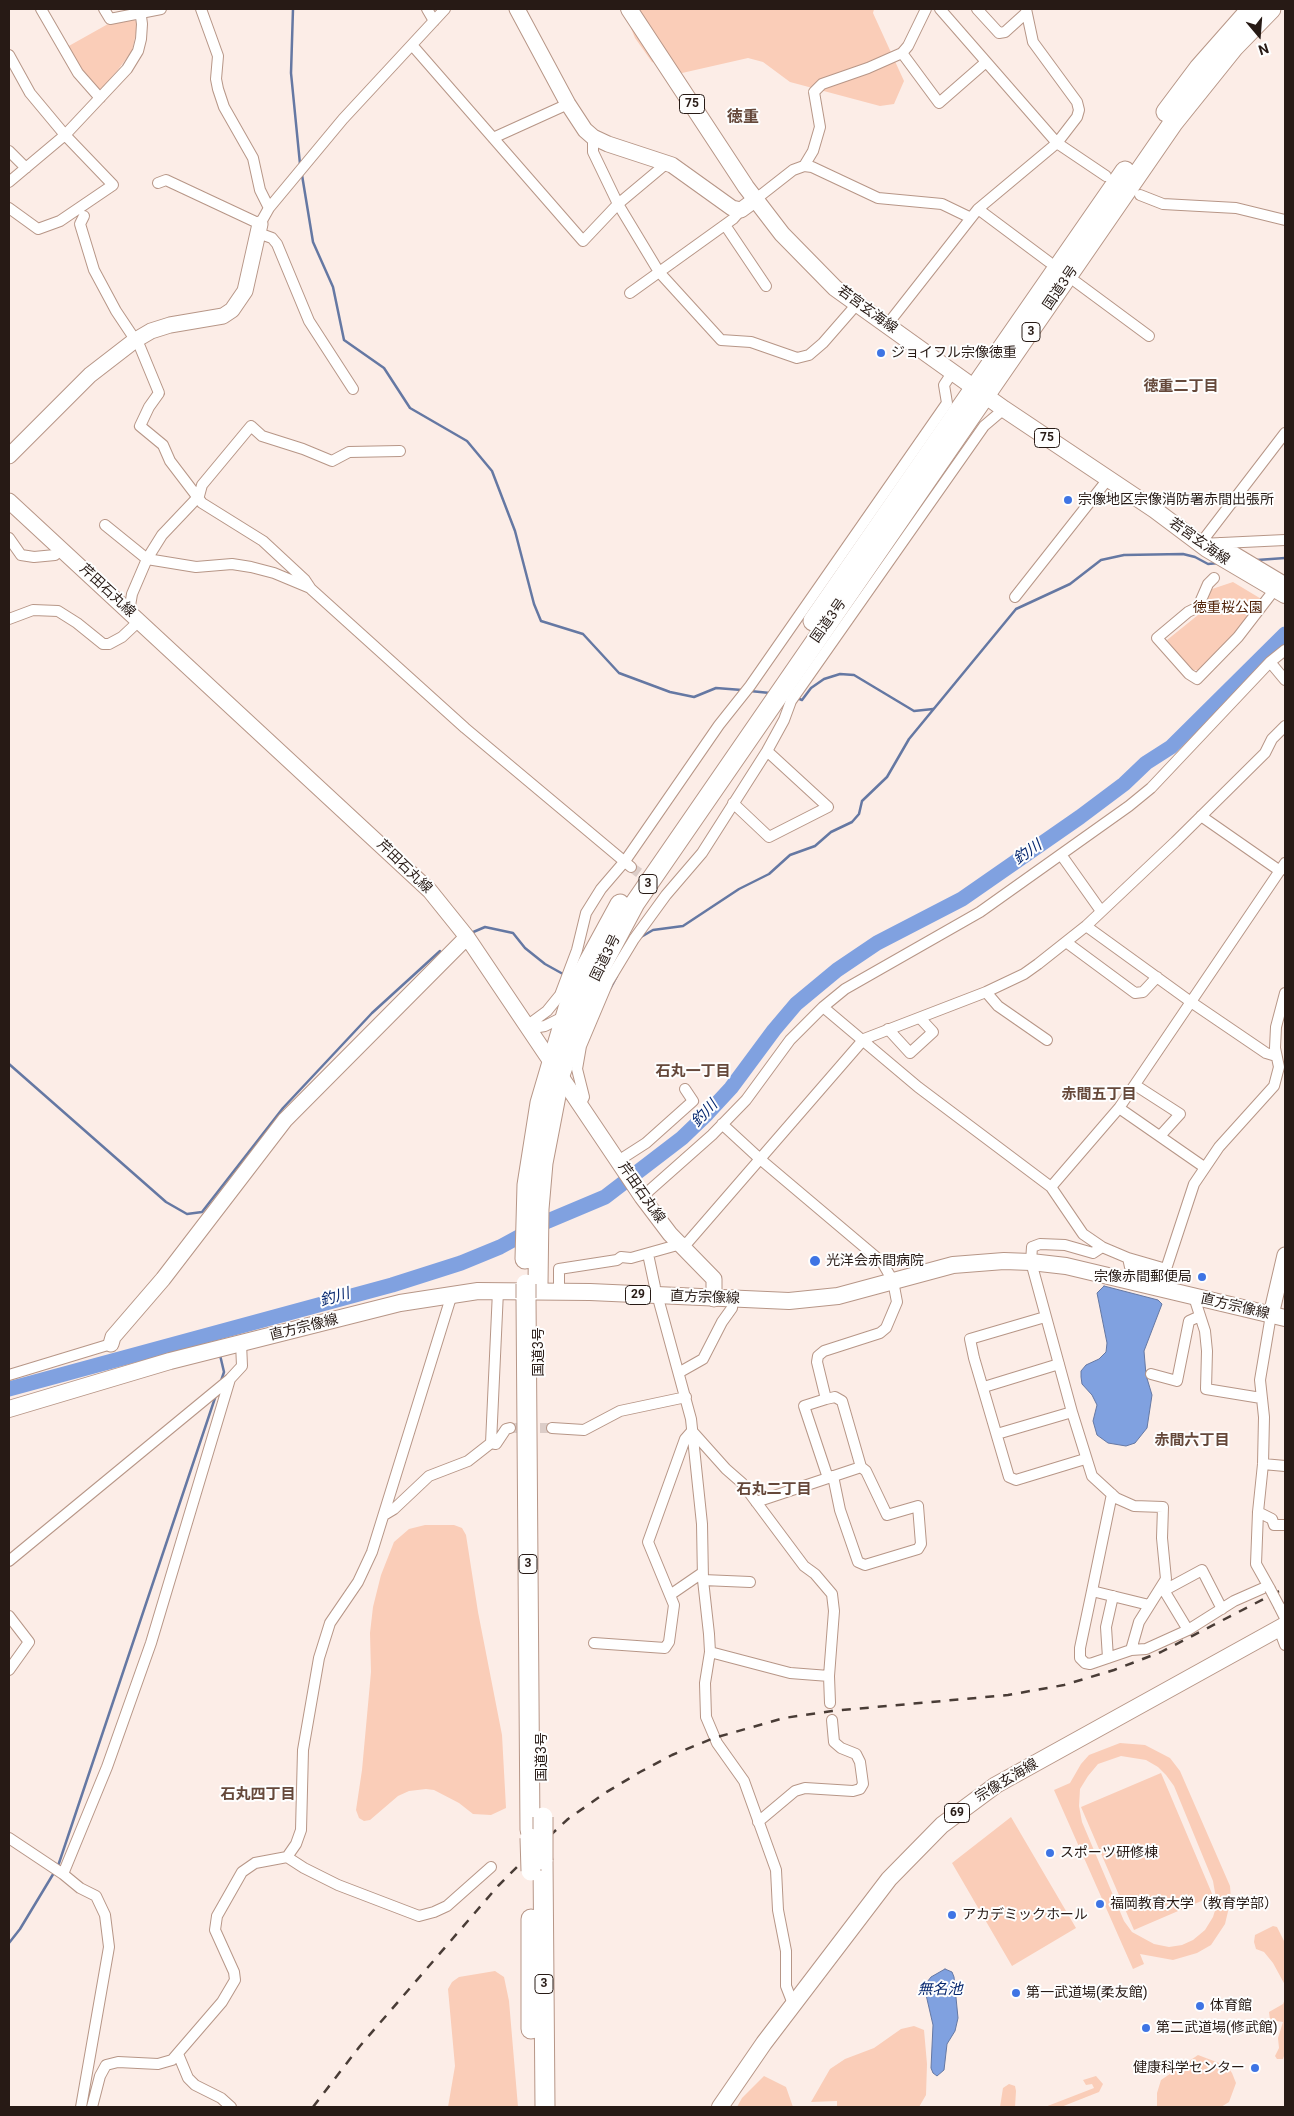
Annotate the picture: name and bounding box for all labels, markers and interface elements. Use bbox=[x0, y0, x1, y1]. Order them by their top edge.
north arrow bbox=[1234, 10, 1284, 60]
text: N bbox=[1256, 40, 1271, 58]
road number: 75 bbox=[680, 95, 704, 114]
district label: 徳重 bbox=[727, 108, 759, 128]
street label: 国道3号 bbox=[1040, 263, 1082, 313]
street label: 若宮玄海線 bbox=[834, 283, 900, 337]
road number: 3 bbox=[1022, 322, 1040, 342]
place label: ジョイフル宗像徳重 bbox=[891, 345, 1017, 361]
marker: ジョイフル宗像徳重 bbox=[875, 347, 887, 359]
district label: 徳重二丁目 bbox=[1144, 378, 1218, 396]
road number: 75 bbox=[1034, 428, 1060, 448]
place label: 宗像地区宗像消防署赤間出張所 bbox=[1078, 492, 1274, 508]
marker: 宗像地区宗像消防署赤間出張所 bbox=[1062, 494, 1074, 506]
street label: 若宮玄海線 bbox=[1166, 515, 1232, 569]
street label: 芹田石丸線 bbox=[76, 561, 138, 621]
street label: 国道3号 bbox=[808, 596, 850, 646]
park label: 徳重桜公園 bbox=[1193, 600, 1263, 616]
street label: 芹田石丸線 bbox=[373, 837, 435, 897]
water label: 釣川 bbox=[1011, 837, 1045, 869]
road number: 3 bbox=[639, 874, 657, 894]
street label: 国道3号 bbox=[588, 932, 624, 984]
district label: 石丸一丁目 bbox=[656, 1063, 730, 1081]
district label: 赤間五丁目 bbox=[1062, 1086, 1136, 1104]
water label: 釣川 bbox=[688, 1097, 722, 1131]
street label: 芹田石丸線 bbox=[614, 1160, 668, 1226]
place label: 光洋会赤間病院 bbox=[826, 1253, 924, 1269]
marker: 光洋会赤間病院 bbox=[808, 1254, 822, 1268]
place label: 宗像赤間郵便局 bbox=[1094, 1269, 1192, 1285]
marker: 宗像赤間郵便局 bbox=[1196, 1271, 1208, 1283]
water label: 釣川 bbox=[318, 1285, 352, 1311]
road number: 29 bbox=[626, 1286, 650, 1304]
street label: 直方宗像線 bbox=[670, 1288, 740, 1308]
street label: 直方宗像線 bbox=[1199, 1291, 1271, 1323]
street label: 直方宗像線 bbox=[268, 1311, 340, 1345]
street label: 国道3号 bbox=[531, 1327, 547, 1377]
district label: 赤間六丁目 bbox=[1155, 1432, 1229, 1450]
district label: 石丸二丁目 bbox=[737, 1481, 811, 1499]
road number: 3 bbox=[519, 1555, 537, 1574]
street label: 国道3号 bbox=[534, 1732, 550, 1782]
street label: 宗像玄海線 bbox=[973, 1756, 1041, 1806]
district label: 石丸四丁目 bbox=[221, 1786, 295, 1804]
road number: 69 bbox=[944, 1804, 970, 1822]
place label: スポーツ研修棟 bbox=[1060, 1845, 1158, 1861]
marker: スポーツ研修棟 bbox=[1044, 1847, 1056, 1859]
place label: 福岡教育大学（教育学部） bbox=[1110, 1896, 1278, 1912]
marker: 福岡教育大学（教育学部） bbox=[1094, 1898, 1106, 1910]
place label: アカデミックホール bbox=[962, 1907, 1088, 1923]
marker: アカデミックホール bbox=[946, 1909, 958, 1921]
road number: 3 bbox=[535, 1975, 553, 1994]
water label: 無名池 bbox=[918, 1981, 962, 1999]
place label: 第一武道場(柔友館) bbox=[1026, 1985, 1148, 2001]
marker: 第一武道場(柔友館) bbox=[1010, 1987, 1022, 1999]
place label: 体育館 bbox=[1210, 1998, 1252, 2014]
marker: 体育館 bbox=[1194, 2000, 1206, 2012]
place label: 第二武道場(修武館) bbox=[1156, 2020, 1278, 2036]
marker: 第二武道場(修武館) bbox=[1140, 2022, 1152, 2034]
place label: 健康科学センター bbox=[1133, 2060, 1245, 2076]
marker: 健康科学センター bbox=[1249, 2062, 1261, 2074]

